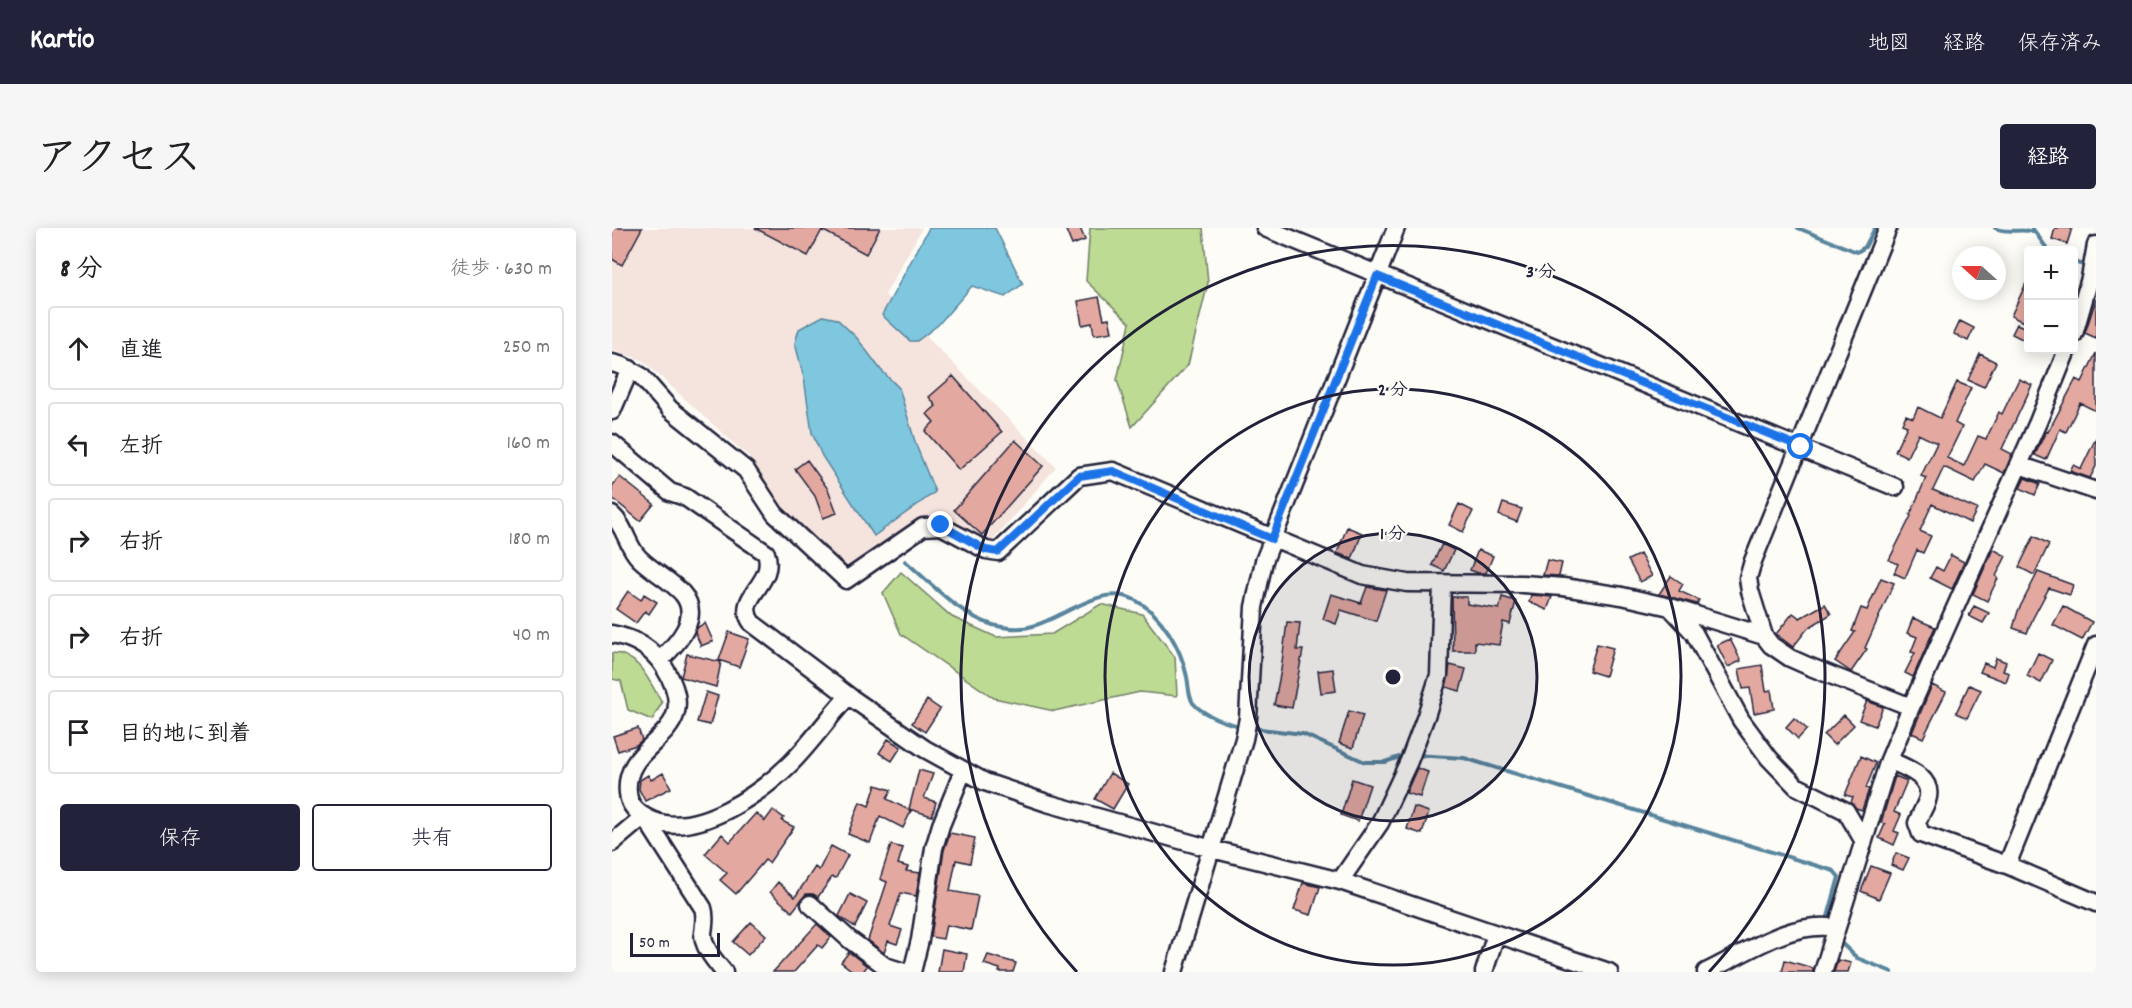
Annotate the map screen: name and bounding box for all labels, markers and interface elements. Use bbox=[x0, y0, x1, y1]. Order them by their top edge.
text: Kartio bbox=[30, 22, 94, 62]
text: 地図 bbox=[1868, 30, 1910, 60]
text: 経路 bbox=[1943, 30, 1985, 60]
text: 保存済み bbox=[2018, 30, 2102, 60]
button: 経路 bbox=[2000, 124, 2096, 189]
text: アクセス bbox=[36, 132, 201, 192]
north arrow bbox=[1952, 246, 2006, 300]
map controls bbox=[2024, 246, 2078, 354]
button: + bbox=[2024, 246, 2078, 300]
text: 8 分 bbox=[60, 252, 102, 289]
text: 徒歩 · 630 m bbox=[450, 256, 552, 284]
text: 3 分 bbox=[1526, 261, 1556, 286]
button: − bbox=[2024, 300, 2078, 354]
icon: ahead bbox=[62, 332, 95, 365]
text: 250 m bbox=[503, 334, 550, 362]
text: 直進 bbox=[119, 336, 163, 367]
text: 2 分 bbox=[1378, 379, 1408, 404]
icon: left bbox=[62, 428, 95, 461]
text: 160 m bbox=[507, 430, 550, 458]
text: 左折 bbox=[119, 432, 163, 463]
route start bbox=[1787, 433, 1813, 459]
route end bbox=[927, 511, 953, 537]
text: 1 分 bbox=[1380, 523, 1406, 548]
icon: right bbox=[62, 524, 95, 557]
text: 180 m bbox=[508, 526, 550, 554]
text: 右折 bbox=[119, 528, 163, 559]
icon: right bbox=[62, 620, 95, 653]
text: 40 m bbox=[512, 622, 550, 650]
text: 右折 bbox=[119, 624, 163, 655]
centre of rings bbox=[1383, 667, 1403, 687]
icon: arrive bbox=[62, 716, 95, 749]
text: 目的地に到着 bbox=[119, 720, 251, 751]
button: 保存 bbox=[60, 804, 300, 871]
button: 共有 bbox=[312, 804, 552, 871]
scale bar bbox=[630, 930, 720, 958]
text: 50 m bbox=[639, 932, 670, 955]

